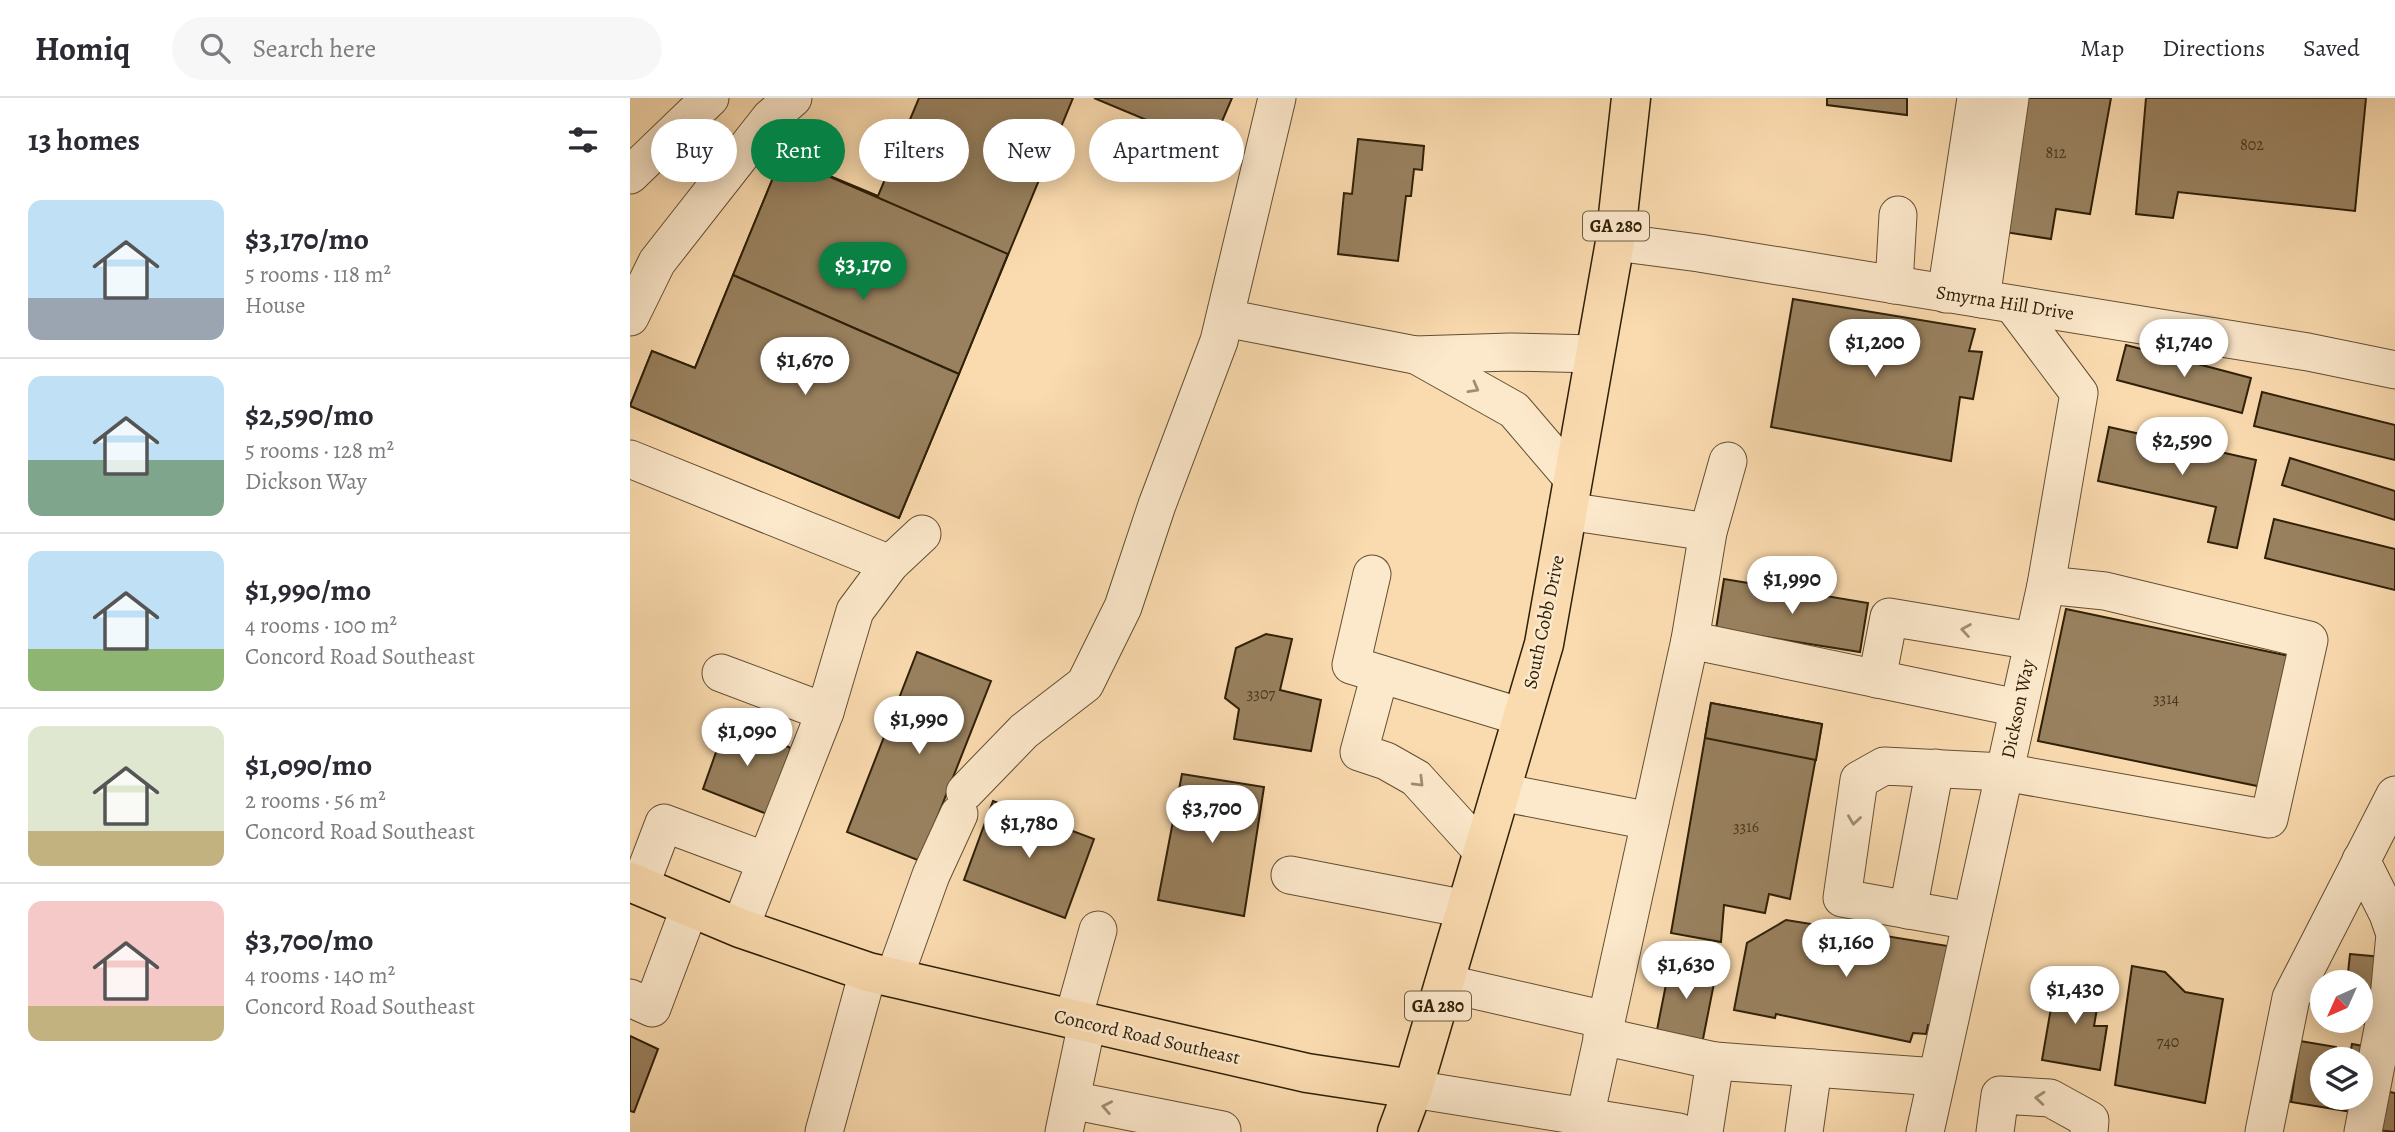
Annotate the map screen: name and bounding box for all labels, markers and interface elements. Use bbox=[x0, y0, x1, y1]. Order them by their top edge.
search box bbox=[172, 17, 662, 80]
text: Homiq bbox=[35, 26, 130, 71]
icon: search bbox=[196, 29, 234, 67]
text: Search here bbox=[252, 31, 376, 66]
text: Map bbox=[2080, 32, 2124, 64]
text: Directions bbox=[2162, 32, 2265, 64]
text: Saved bbox=[2303, 32, 2360, 64]
chip: Buy bbox=[651, 119, 737, 182]
chip: Rent bbox=[751, 119, 845, 182]
chip: Filters bbox=[859, 119, 969, 182]
chip: New bbox=[983, 119, 1075, 182]
chip: Apartment bbox=[1089, 119, 1244, 182]
text: 13 homes bbox=[28, 120, 140, 160]
icon: filters bbox=[564, 121, 602, 159]
house number: 802 bbox=[2240, 134, 2264, 156]
house number: 812 bbox=[2046, 142, 2067, 164]
road number: GA 280 bbox=[1583, 211, 1649, 240]
text: $3,170/mo bbox=[245, 219, 369, 259]
icon: home bbox=[84, 228, 168, 312]
pin: $3,170 bbox=[806, 242, 920, 302]
text: $3,170 bbox=[835, 249, 891, 280]
text: 5 rooms · 118 m² bbox=[245, 259, 391, 290]
street label: Smyrna Hill Drive bbox=[1934, 279, 2076, 327]
text: House bbox=[245, 290, 305, 321]
pin: $1,200 bbox=[1818, 320, 1932, 379]
pin: $1,740 bbox=[2127, 320, 2241, 379]
text: $1,200 bbox=[1845, 326, 1905, 357]
text: $1,740 bbox=[2155, 326, 2213, 357]
pin: $1,670 bbox=[748, 338, 862, 397]
text: $1,670 bbox=[776, 344, 834, 375]
one-way arrow bbox=[1467, 380, 1480, 393]
text: $2,590/mo bbox=[245, 395, 374, 435]
icon: home bbox=[84, 404, 168, 488]
pin: $2,590 bbox=[2125, 418, 2239, 477]
text: $2,590 bbox=[2152, 424, 2212, 455]
text: 5 rooms · 128 m² bbox=[245, 435, 394, 466]
text: Dickson Way bbox=[245, 466, 367, 497]
street label: South Cobb Drive bbox=[1517, 553, 1571, 691]
pin: $1,990 bbox=[1735, 556, 1849, 616]
text: $1,990 bbox=[1763, 563, 1821, 594]
text: $1,990/mo bbox=[245, 570, 371, 610]
icon: home bbox=[84, 579, 168, 663]
text: 4 rooms · 100 m² bbox=[245, 610, 397, 641]
one-way arrow bbox=[1960, 623, 1972, 638]
text: Concord Road Southeast bbox=[245, 641, 475, 672]
street label: Dickson Way bbox=[1995, 657, 2041, 761]
house number: 3307 bbox=[1247, 683, 1276, 705]
house number: 3314 bbox=[2153, 688, 2179, 710]
pin: $1,990 bbox=[862, 696, 976, 756]
text: $1,990 bbox=[890, 703, 948, 734]
pin: $1,090 bbox=[690, 708, 804, 768]
text: $1,090 bbox=[718, 715, 776, 746]
text: $1,090/mo bbox=[245, 745, 372, 785]
icon: home bbox=[84, 754, 168, 838]
one-way arrow bbox=[1411, 774, 1424, 787]
text: 2 rooms · 56 m² bbox=[245, 785, 386, 816]
pin: $3,700 bbox=[1155, 786, 1269, 845]
text: $3,700 bbox=[1182, 792, 1242, 823]
pin: $1,780 bbox=[972, 800, 1086, 860]
text: $1,780 bbox=[1000, 807, 1058, 838]
one-way arrow bbox=[1846, 814, 1861, 825]
text: Concord Road Southeast bbox=[245, 816, 475, 847]
house number: 3316 bbox=[1733, 816, 1759, 838]
text: $3,700/mo bbox=[245, 920, 373, 960]
pin: $1,160 bbox=[1789, 920, 1903, 979]
text: $1,160 bbox=[1818, 926, 1874, 957]
icon: home bbox=[84, 929, 168, 1013]
pin: $1,630 bbox=[1629, 942, 1743, 1001]
text: $1,630 bbox=[1657, 948, 1715, 979]
text: 4 rooms · 140 m² bbox=[245, 960, 395, 991]
pin: $1,430 bbox=[2018, 967, 2132, 1026]
north arrow bbox=[2310, 970, 2373, 1032]
map controls bbox=[2310, 970, 2373, 1110]
text: $1,430 bbox=[2046, 973, 2104, 1004]
text: Concord Road Southeast bbox=[245, 991, 475, 1022]
road number: GA 280 bbox=[1405, 992, 1471, 1021]
street label: Concord Road Southeast bbox=[1051, 1003, 1243, 1071]
house number: 740 bbox=[2157, 1031, 2179, 1053]
button: layers bbox=[2310, 1047, 2373, 1110]
one-way arrow bbox=[2034, 1090, 2046, 1105]
one-way arrow bbox=[1101, 1101, 1113, 1116]

